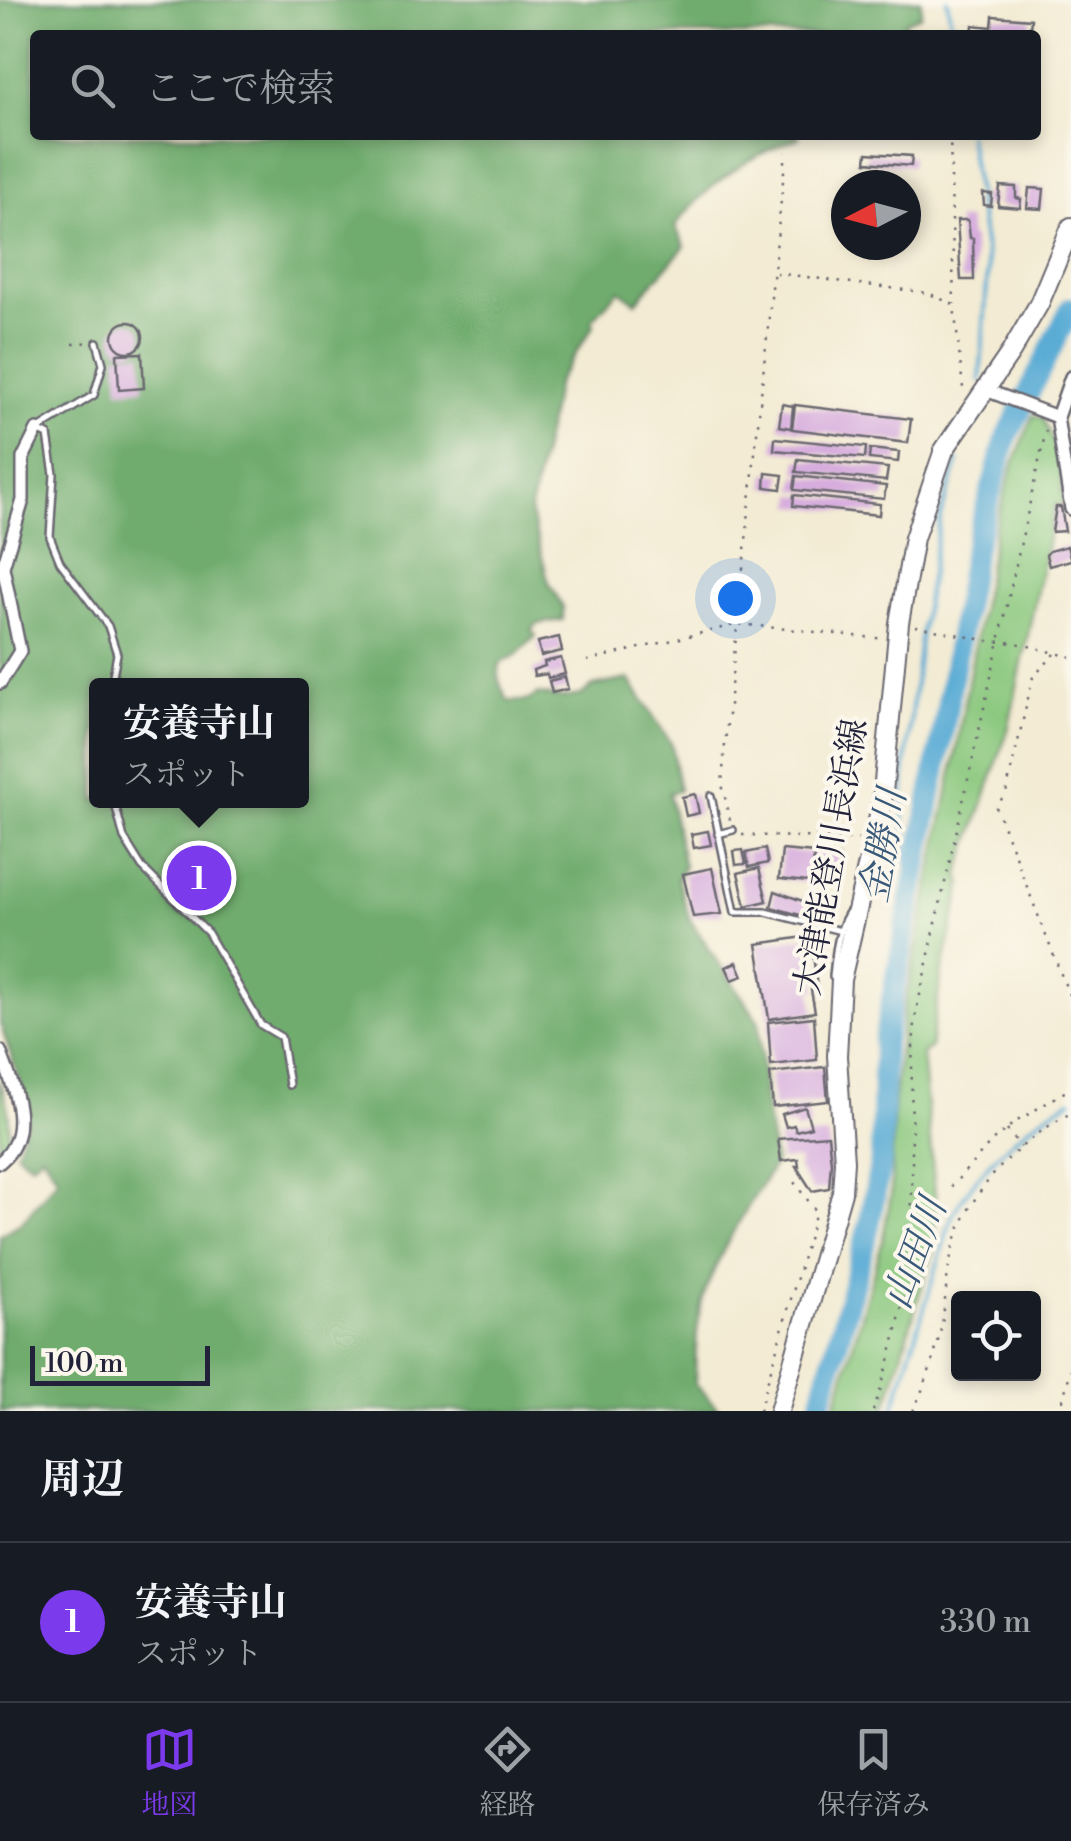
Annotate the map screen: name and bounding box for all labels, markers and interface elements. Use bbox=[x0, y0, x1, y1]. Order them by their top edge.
search box bbox=[30, 30, 1041, 140]
icon: search bbox=[65, 58, 120, 113]
text: ここで検索 bbox=[145, 66, 335, 113]
north arrow bbox=[831, 170, 921, 260]
your location bbox=[710, 573, 761, 624]
popup bbox=[89, 678, 309, 808]
text: 安養寺山 bbox=[123, 701, 275, 748]
street label: 大津能登川長浜線 bbox=[787, 715, 877, 999]
text: スポット bbox=[123, 755, 251, 795]
water label: 金勝川 bbox=[851, 782, 918, 906]
pin: 1 bbox=[166, 840, 232, 916]
water label: 山田川 bbox=[874, 1189, 959, 1316]
map controls bbox=[951, 1291, 1041, 1381]
button: locate bbox=[951, 1291, 1041, 1381]
scale bar bbox=[30, 1341, 210, 1386]
text: 100 m bbox=[45, 1346, 124, 1381]
text: 周辺 bbox=[40, 1454, 124, 1507]
text: 安養寺山 bbox=[135, 1580, 287, 1627]
text: 1 bbox=[65, 1602, 80, 1642]
text: 330 m bbox=[940, 1602, 1031, 1642]
text: スポット bbox=[135, 1634, 263, 1674]
tab: 地図 bbox=[141, 1722, 197, 1823]
tab: 経路 bbox=[479, 1722, 536, 1823]
tab: 保存済み bbox=[818, 1722, 930, 1823]

